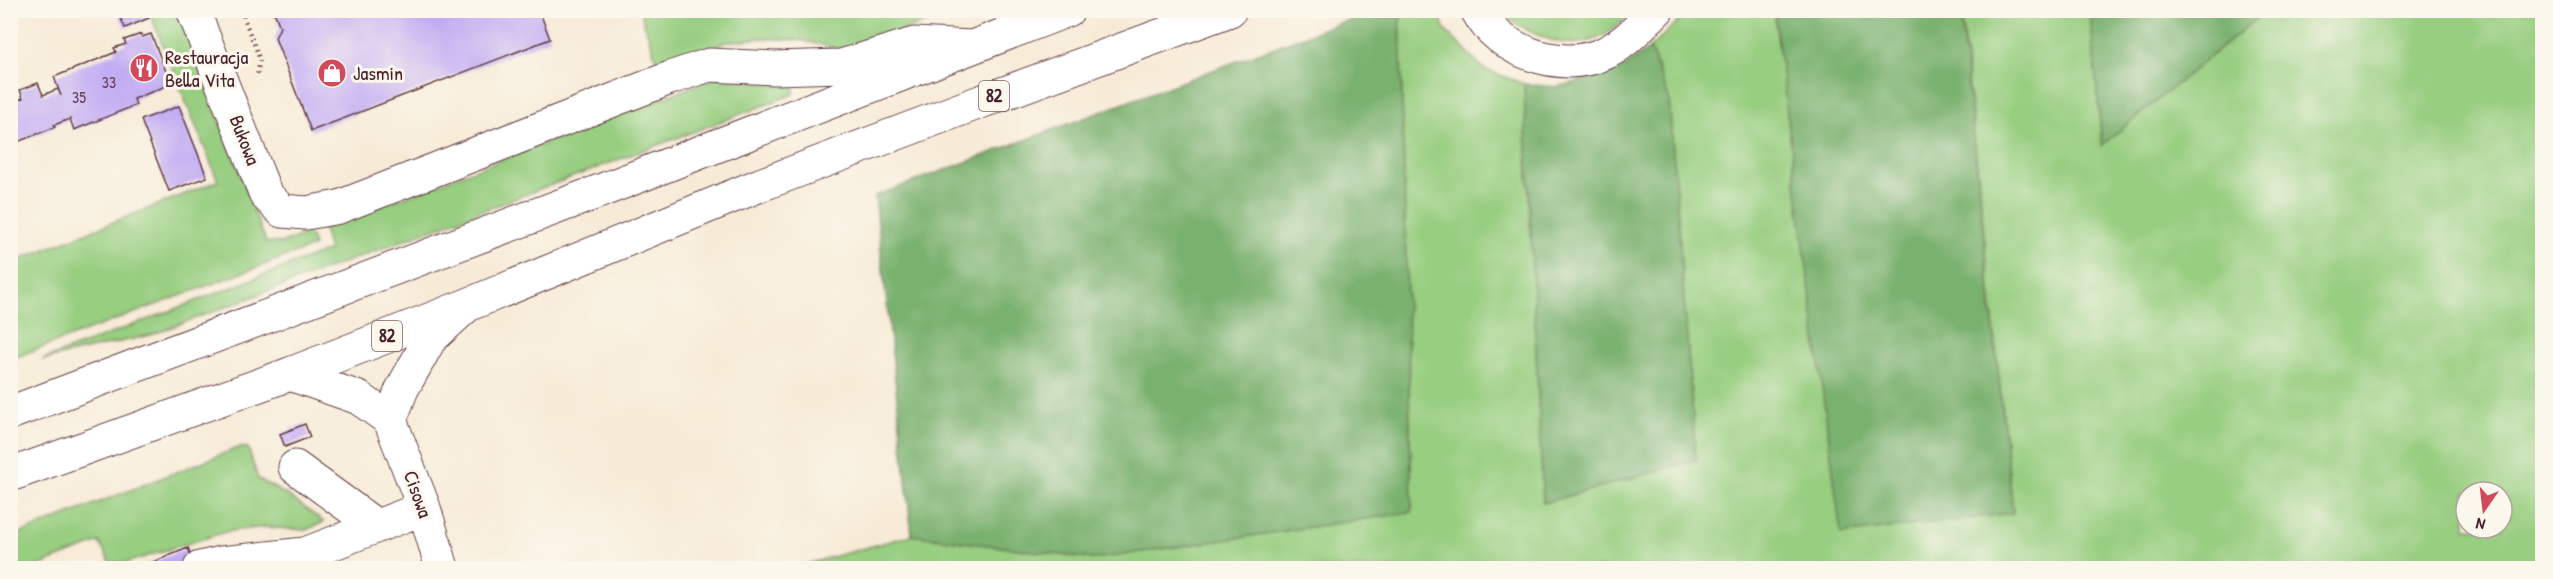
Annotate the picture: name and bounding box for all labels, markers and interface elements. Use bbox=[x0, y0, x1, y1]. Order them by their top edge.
place label: Restauracja Bella Vita bbox=[165, 43, 248, 93]
restaurant icon: Restauracja Bella Vita bbox=[128, 52, 160, 84]
shop icon: Jasmin bbox=[316, 57, 348, 89]
place label: Jasmin bbox=[353, 59, 403, 86]
house number: 33 bbox=[102, 71, 116, 93]
road number: 82 bbox=[979, 81, 1009, 111]
house number: 35 bbox=[72, 86, 86, 108]
street label: Bukowa bbox=[224, 111, 267, 169]
road number: 82 bbox=[372, 321, 402, 351]
street label: Cisowa bbox=[398, 467, 439, 521]
north arrow bbox=[2454, 480, 2514, 540]
text: N bbox=[2473, 513, 2487, 536]

